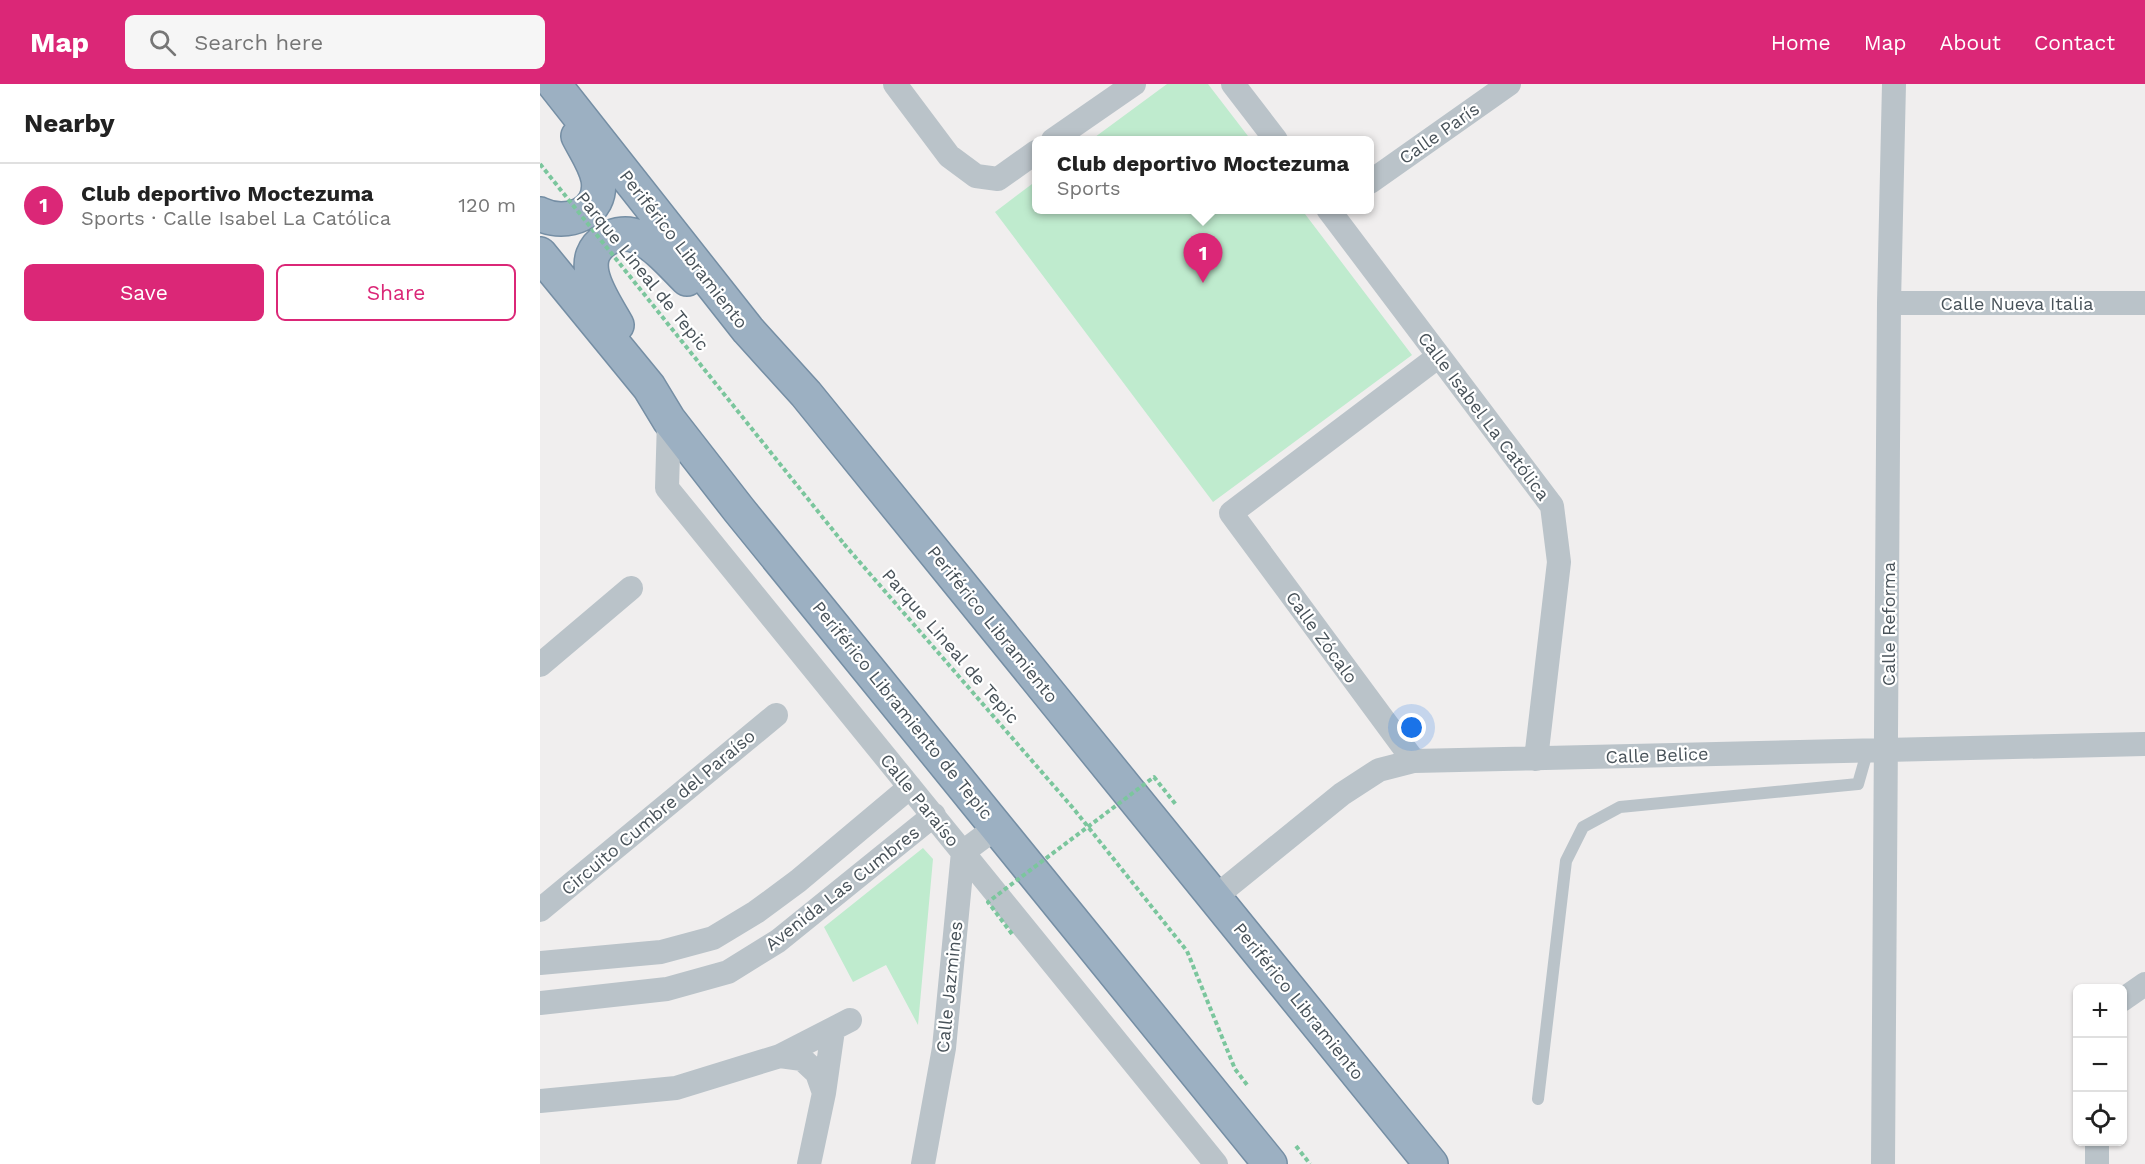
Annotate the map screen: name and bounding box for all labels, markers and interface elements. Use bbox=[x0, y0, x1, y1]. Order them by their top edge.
search box bbox=[125, 15, 545, 69]
text: Map bbox=[30, 26, 89, 59]
icon: search bbox=[146, 26, 179, 59]
text: Search here bbox=[194, 30, 323, 55]
text: Home bbox=[1771, 30, 1831, 55]
text: Map bbox=[1864, 30, 1907, 55]
text: About bbox=[1940, 30, 2001, 55]
text: Contact bbox=[2034, 30, 2115, 55]
street label: Calle París bbox=[1395, 98, 1483, 168]
text: Nearby bbox=[24, 108, 115, 138]
popup bbox=[1032, 136, 1374, 214]
text: Club deportivo Moctezuma bbox=[1057, 151, 1349, 176]
street label: Periférico Libramiento bbox=[616, 166, 752, 332]
text: Sports bbox=[1057, 176, 1120, 200]
text: Club deportivo Moctezuma bbox=[81, 181, 374, 206]
street label: Parque Lineal de Tepic bbox=[572, 187, 714, 355]
text: 1 bbox=[39, 193, 48, 217]
text: 120 m bbox=[458, 193, 516, 217]
text: Sports · Calle Isabel La Católica bbox=[81, 206, 391, 230]
pin: 1 bbox=[1184, 234, 1222, 283]
button: Save bbox=[24, 264, 264, 321]
button: Share bbox=[276, 264, 516, 321]
street label: Calle Nueva Italia bbox=[1941, 293, 2093, 314]
street label: Calle Isabel La Católica bbox=[1414, 328, 1554, 504]
street label: Periférico Libramiento bbox=[923, 541, 1063, 707]
street label: Calle Reforma bbox=[1878, 562, 1899, 686]
street label: Parque Lineal de Tepic bbox=[878, 564, 1024, 728]
street label: Calle Zócalo bbox=[1282, 587, 1362, 687]
street label: Periférico Libramiento de Tepic bbox=[809, 597, 997, 823]
your location bbox=[1397, 713, 1426, 742]
street label: Circuito Cumbre del Paraíso bbox=[557, 725, 759, 899]
street label: Calle Belice bbox=[1605, 743, 1709, 767]
street label: Calle Paraíso bbox=[876, 749, 964, 851]
street label: Avenida Las Cumbres bbox=[761, 821, 923, 955]
street label: Periférico Libramiento bbox=[1229, 918, 1369, 1084]
street label: Calle Jazmines bbox=[932, 920, 966, 1054]
map controls bbox=[2073, 984, 2127, 1146]
button: + bbox=[2073, 984, 2127, 1038]
button: − bbox=[2073, 1038, 2127, 1092]
button: locate bbox=[2073, 1092, 2127, 1146]

